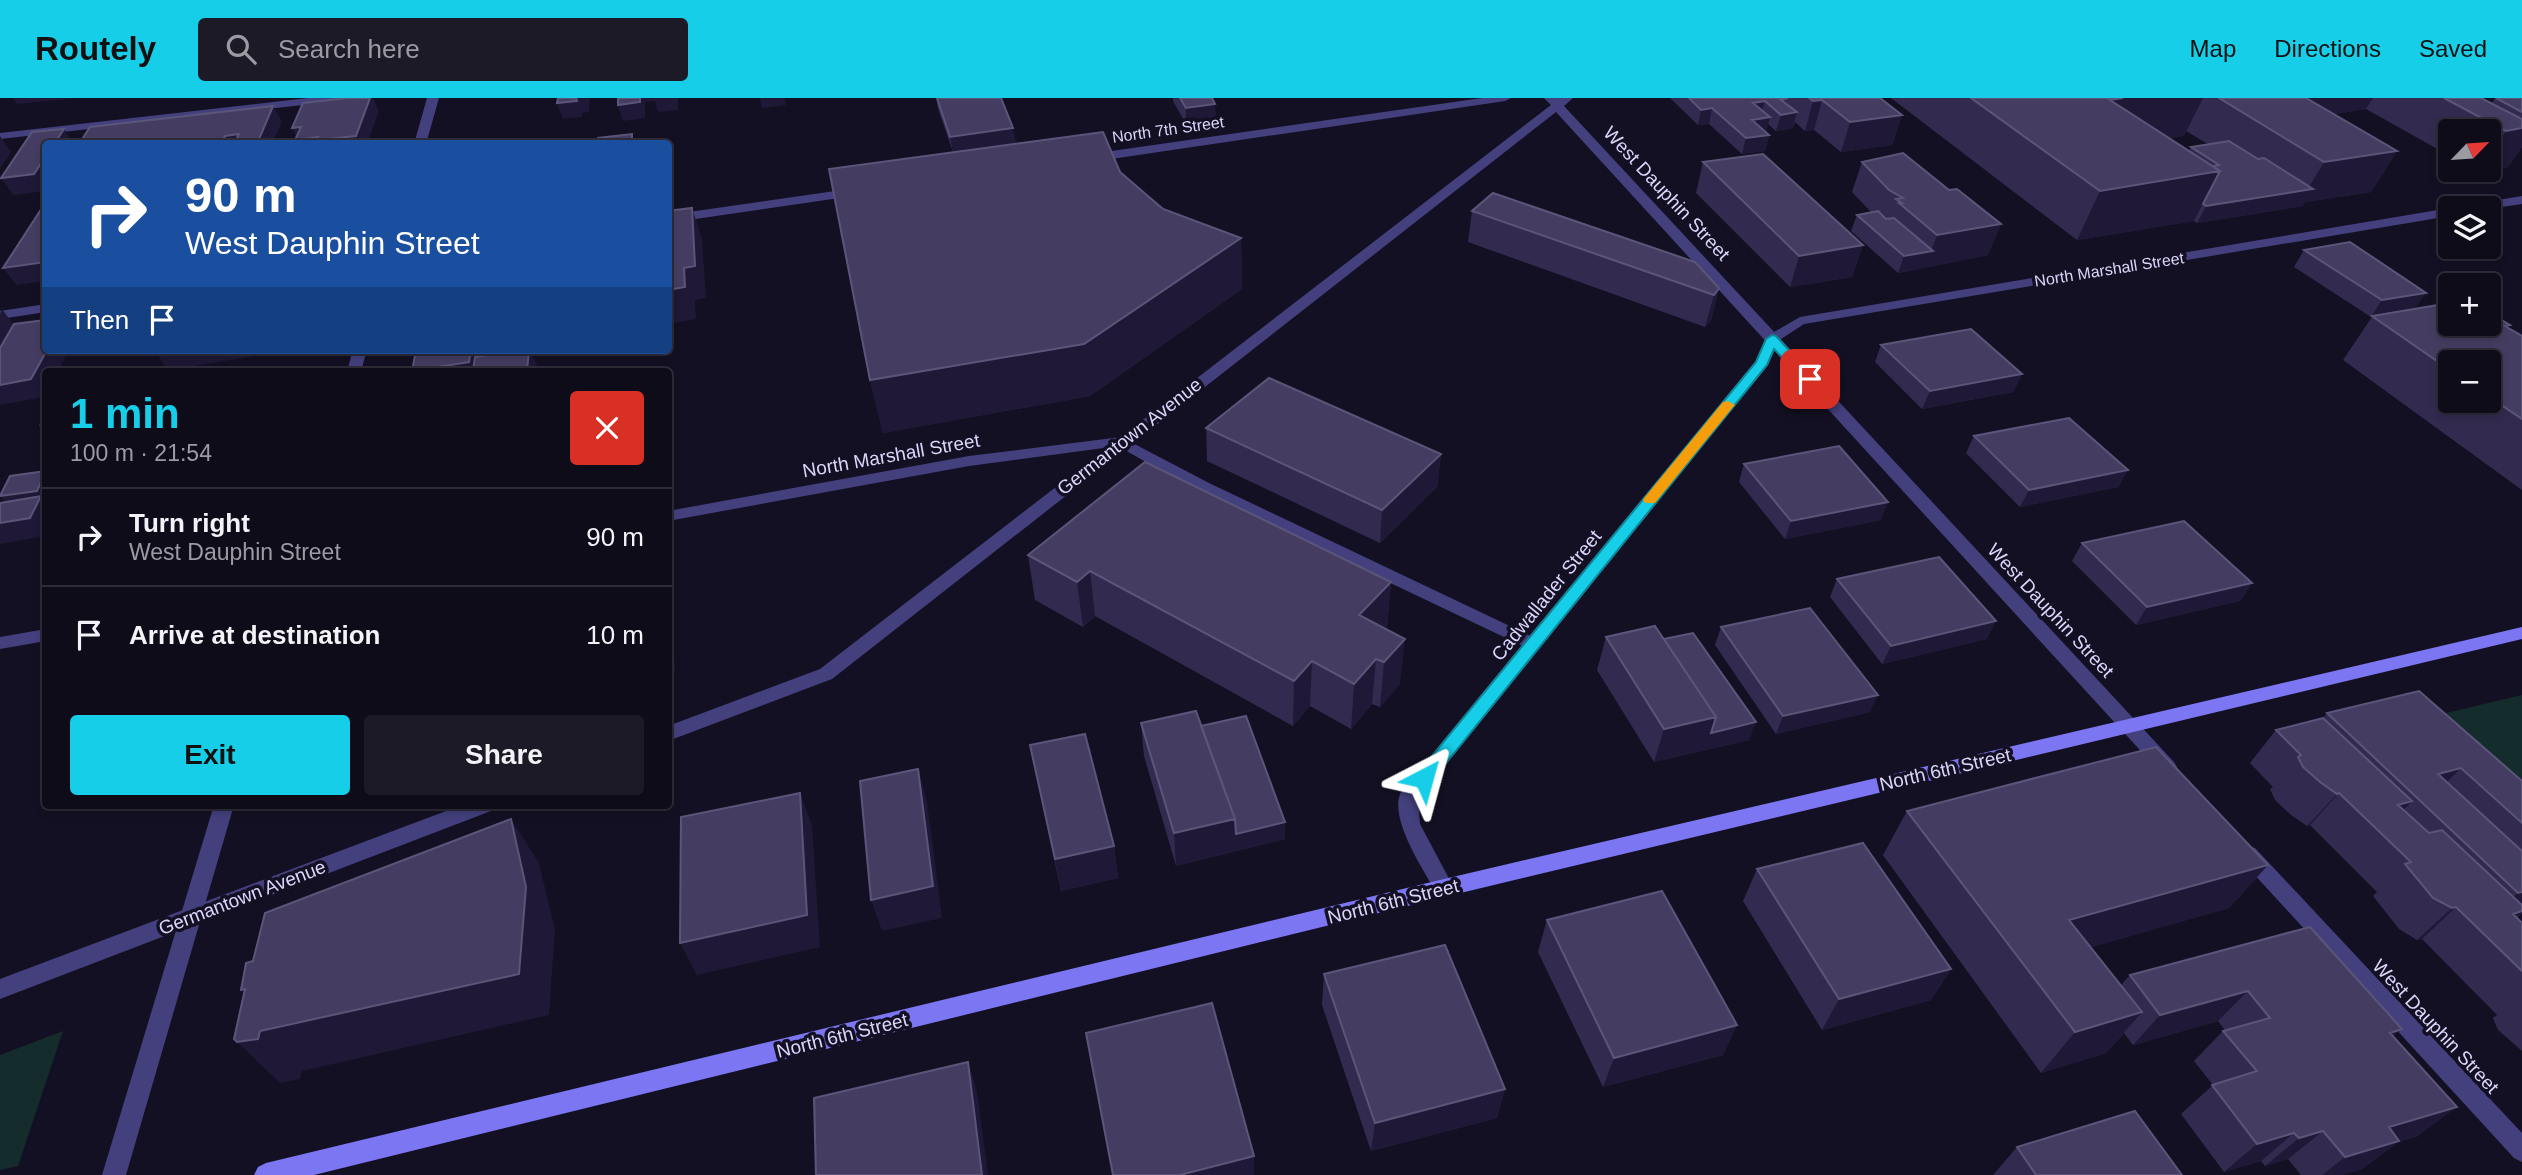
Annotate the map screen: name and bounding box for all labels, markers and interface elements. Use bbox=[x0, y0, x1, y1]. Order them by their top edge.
search box bbox=[198, 18, 688, 81]
text: Routely bbox=[35, 30, 156, 67]
icon: search bbox=[222, 30, 260, 68]
text: Search here bbox=[278, 34, 420, 64]
text: Map bbox=[2190, 35, 2236, 62]
text: Directions bbox=[2274, 35, 2381, 62]
text: Saved bbox=[2419, 35, 2487, 62]
street label: North 7th Street bbox=[1111, 113, 1226, 146]
north arrow bbox=[2438, 119, 2501, 182]
map controls bbox=[2438, 119, 2501, 413]
street label: West Dauphin Street bbox=[1599, 122, 1734, 265]
icon: right bbox=[70, 168, 161, 259]
text: 90 m bbox=[185, 168, 297, 222]
button: layers bbox=[2438, 196, 2501, 259]
text: West Dauphin Street bbox=[185, 225, 480, 261]
street label: North Marshall Street bbox=[2033, 249, 2186, 290]
button: + bbox=[2438, 273, 2501, 336]
icon: arrive bbox=[143, 301, 181, 339]
text: Then bbox=[70, 305, 129, 335]
pin bbox=[1780, 349, 1840, 409]
button: − bbox=[2438, 350, 2501, 413]
icon: arrive bbox=[1791, 360, 1829, 398]
street label: Germantown Avenue bbox=[1053, 374, 1206, 499]
text: 1 min bbox=[70, 390, 180, 437]
button: close bbox=[570, 391, 644, 465]
street label: North Marshall Street bbox=[801, 429, 982, 481]
text: 100 m · 21:54 bbox=[70, 440, 212, 466]
text: Turn right bbox=[129, 508, 250, 538]
icon: right bbox=[70, 518, 108, 556]
text: 90 m bbox=[586, 522, 644, 552]
street label: Cadwallader Street bbox=[1487, 525, 1606, 665]
text: West Dauphin Street bbox=[129, 539, 341, 565]
street label: West Dauphin Street bbox=[1983, 539, 2118, 682]
icon: arrive bbox=[70, 616, 108, 654]
text: Arrive at destination bbox=[129, 620, 380, 650]
text: 10 m bbox=[586, 620, 644, 650]
button: Exit bbox=[70, 715, 350, 795]
button: Share bbox=[364, 715, 644, 795]
position arrow bbox=[1387, 741, 1461, 815]
street label: North 6th Street bbox=[1877, 744, 2014, 795]
street label: Germantown Avenue bbox=[156, 856, 329, 939]
street label: North 6th Street bbox=[1326, 875, 1461, 928]
street label: West Dauphin Street bbox=[2368, 955, 2503, 1098]
street label: North 6th Street bbox=[775, 1009, 910, 1062]

